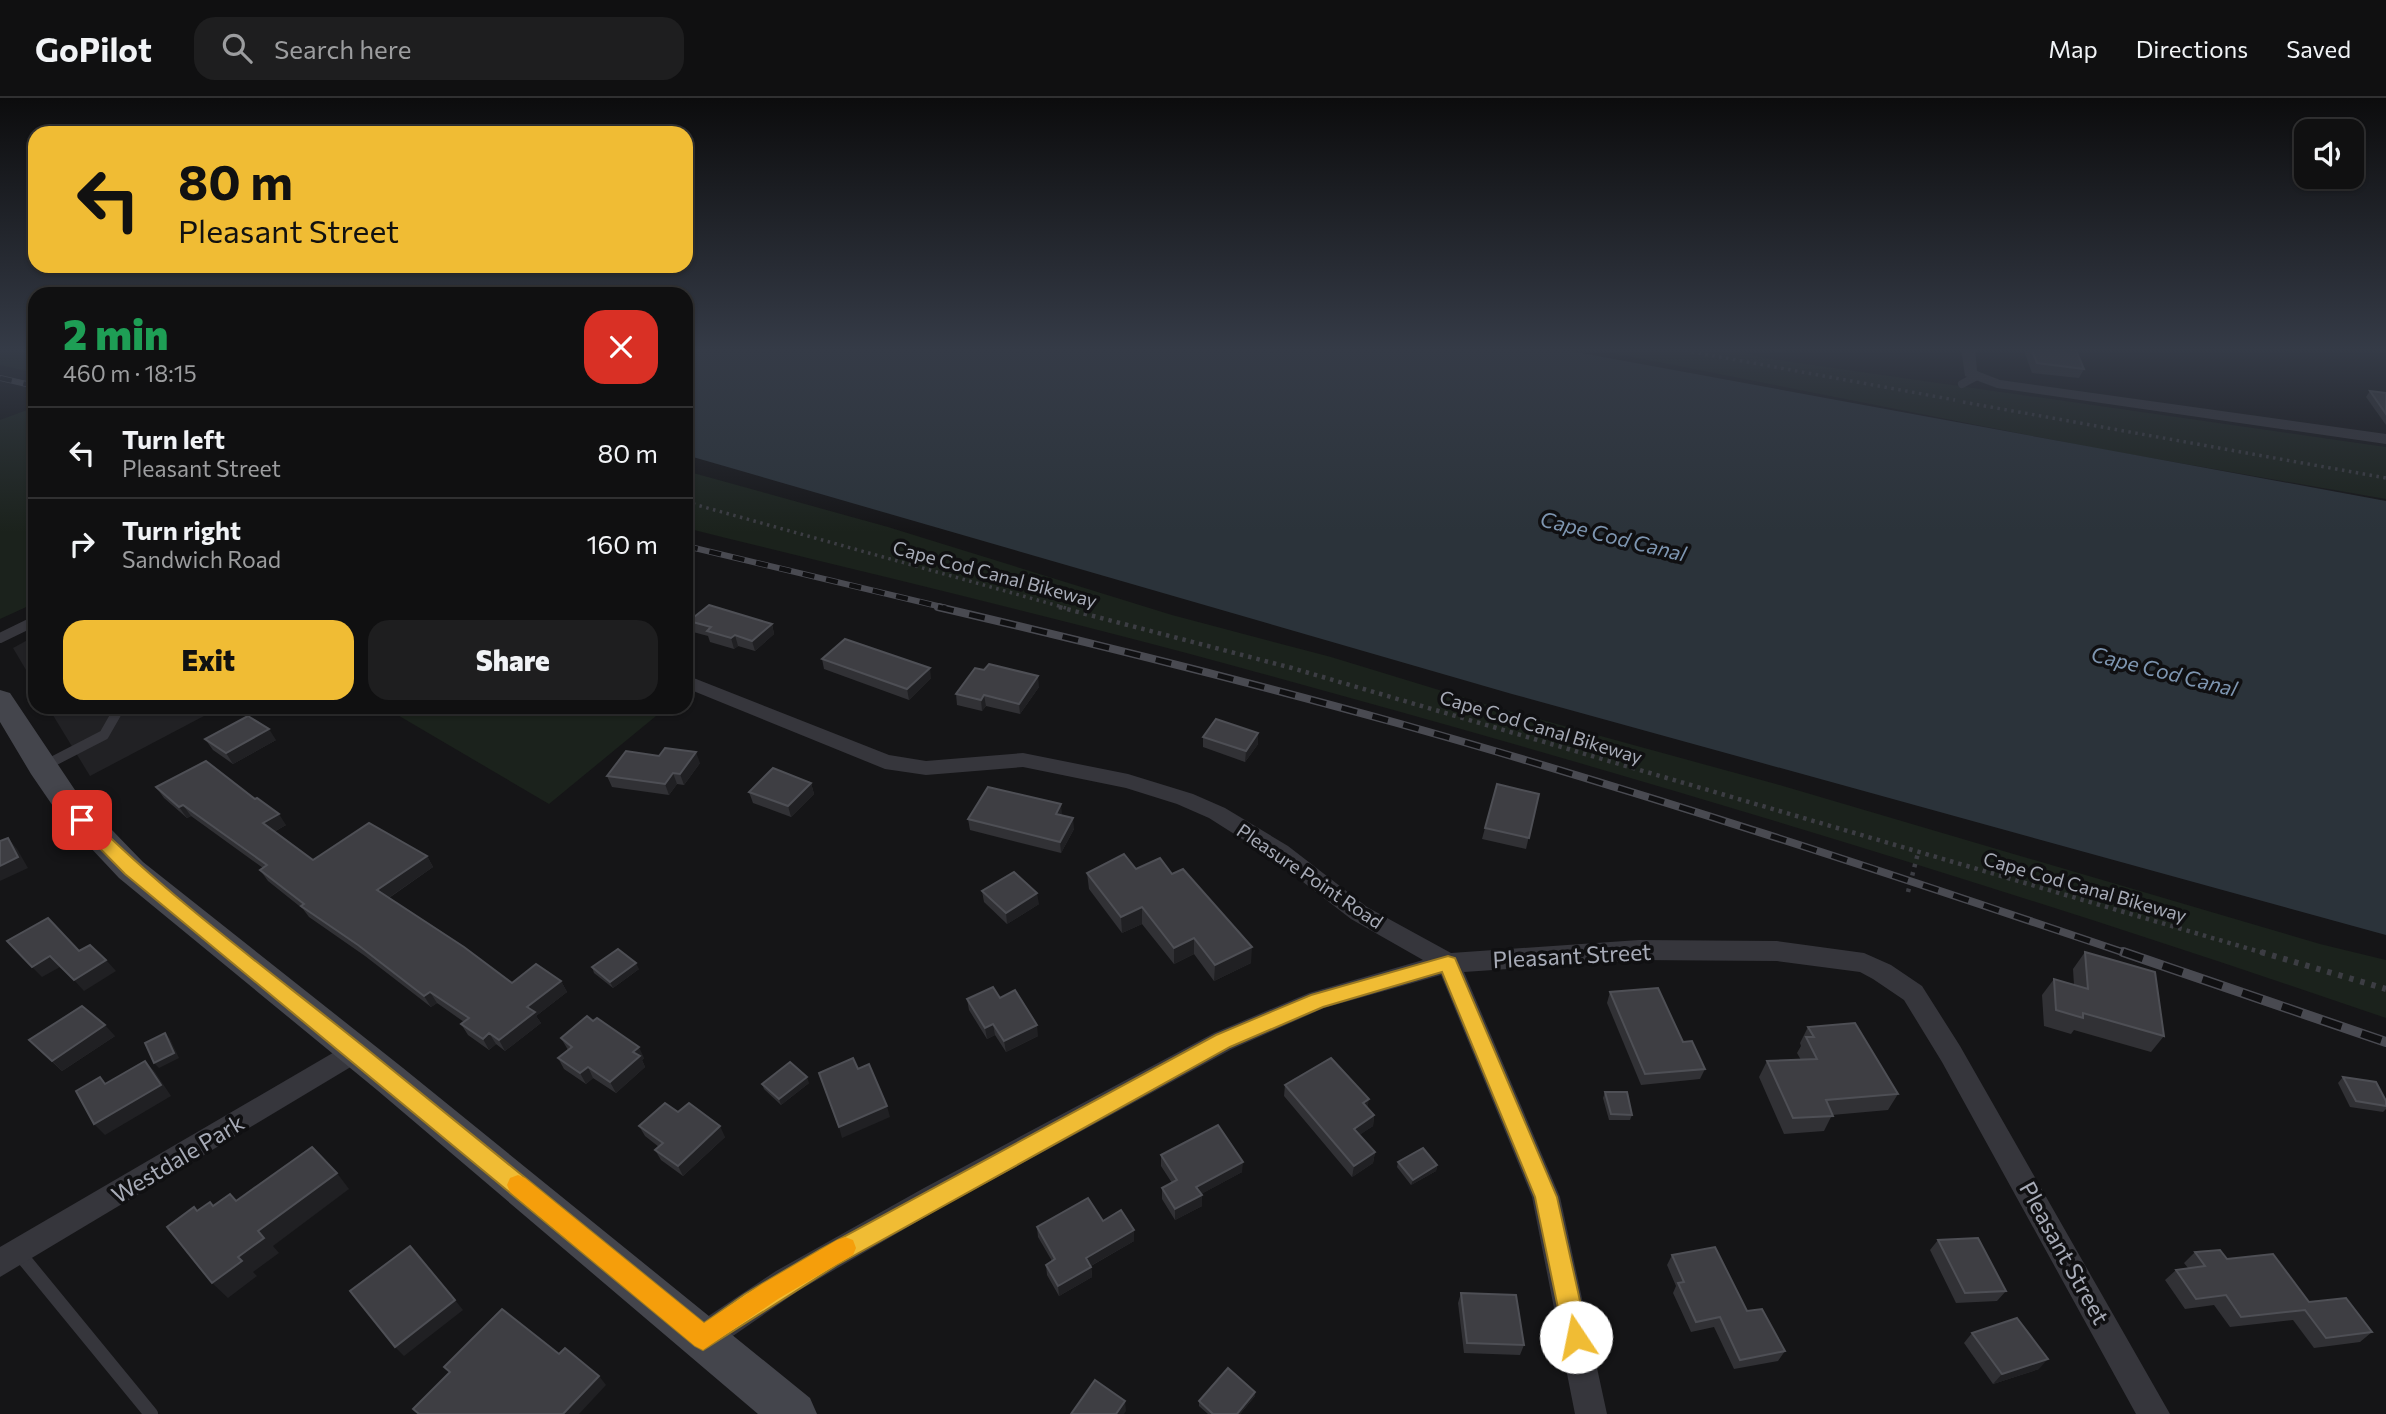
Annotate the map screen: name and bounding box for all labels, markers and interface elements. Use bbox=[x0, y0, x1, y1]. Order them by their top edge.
search box bbox=[194, 17, 684, 80]
text: GoPilot bbox=[35, 28, 152, 69]
icon: search bbox=[218, 29, 256, 67]
text: Search here bbox=[274, 33, 411, 64]
text: Map bbox=[2048, 34, 2098, 63]
text: Directions bbox=[2136, 34, 2248, 63]
text: Saved bbox=[2286, 34, 2351, 63]
map controls bbox=[2294, 119, 2364, 189]
button: sound bbox=[2294, 119, 2364, 189]
text: 80 m bbox=[178, 150, 293, 210]
icon: left bbox=[63, 154, 154, 245]
text: Pleasant Street bbox=[178, 210, 399, 250]
text: 2 min bbox=[63, 307, 169, 359]
button: close bbox=[584, 310, 658, 384]
text: 460 m · 18:15 bbox=[63, 359, 197, 387]
text: Turn left bbox=[122, 423, 225, 454]
icon: left bbox=[63, 434, 101, 472]
text: 80 m bbox=[598, 437, 658, 468]
text: Pleasant Street bbox=[122, 454, 281, 482]
water label: Cape Cod Canal bbox=[1538, 505, 1690, 566]
text: Turn right bbox=[122, 514, 241, 545]
icon: right bbox=[63, 525, 101, 563]
text: 160 m bbox=[586, 528, 658, 559]
street label: Cape Cod Canal Bikeway bbox=[891, 535, 1100, 612]
text: Sandwich Road bbox=[122, 545, 281, 573]
button: Exit bbox=[63, 620, 354, 700]
button: Share bbox=[368, 620, 658, 700]
water label: Cape Cod Canal bbox=[2089, 640, 2241, 701]
street label: Cape Cod Canal Bikeway bbox=[1437, 685, 1645, 768]
pin bbox=[52, 790, 112, 850]
icon: arrive bbox=[63, 801, 101, 839]
street label: Pleasure Point Road bbox=[1233, 818, 1388, 933]
street label: Cape Cod Canal Bikeway bbox=[1981, 846, 2190, 927]
street label: Pleasant Street bbox=[1492, 937, 1652, 973]
street label: Westdale Park bbox=[106, 1107, 249, 1209]
street label: Pleasant Street bbox=[2014, 1176, 2116, 1329]
position arrow bbox=[1539, 1300, 1613, 1374]

